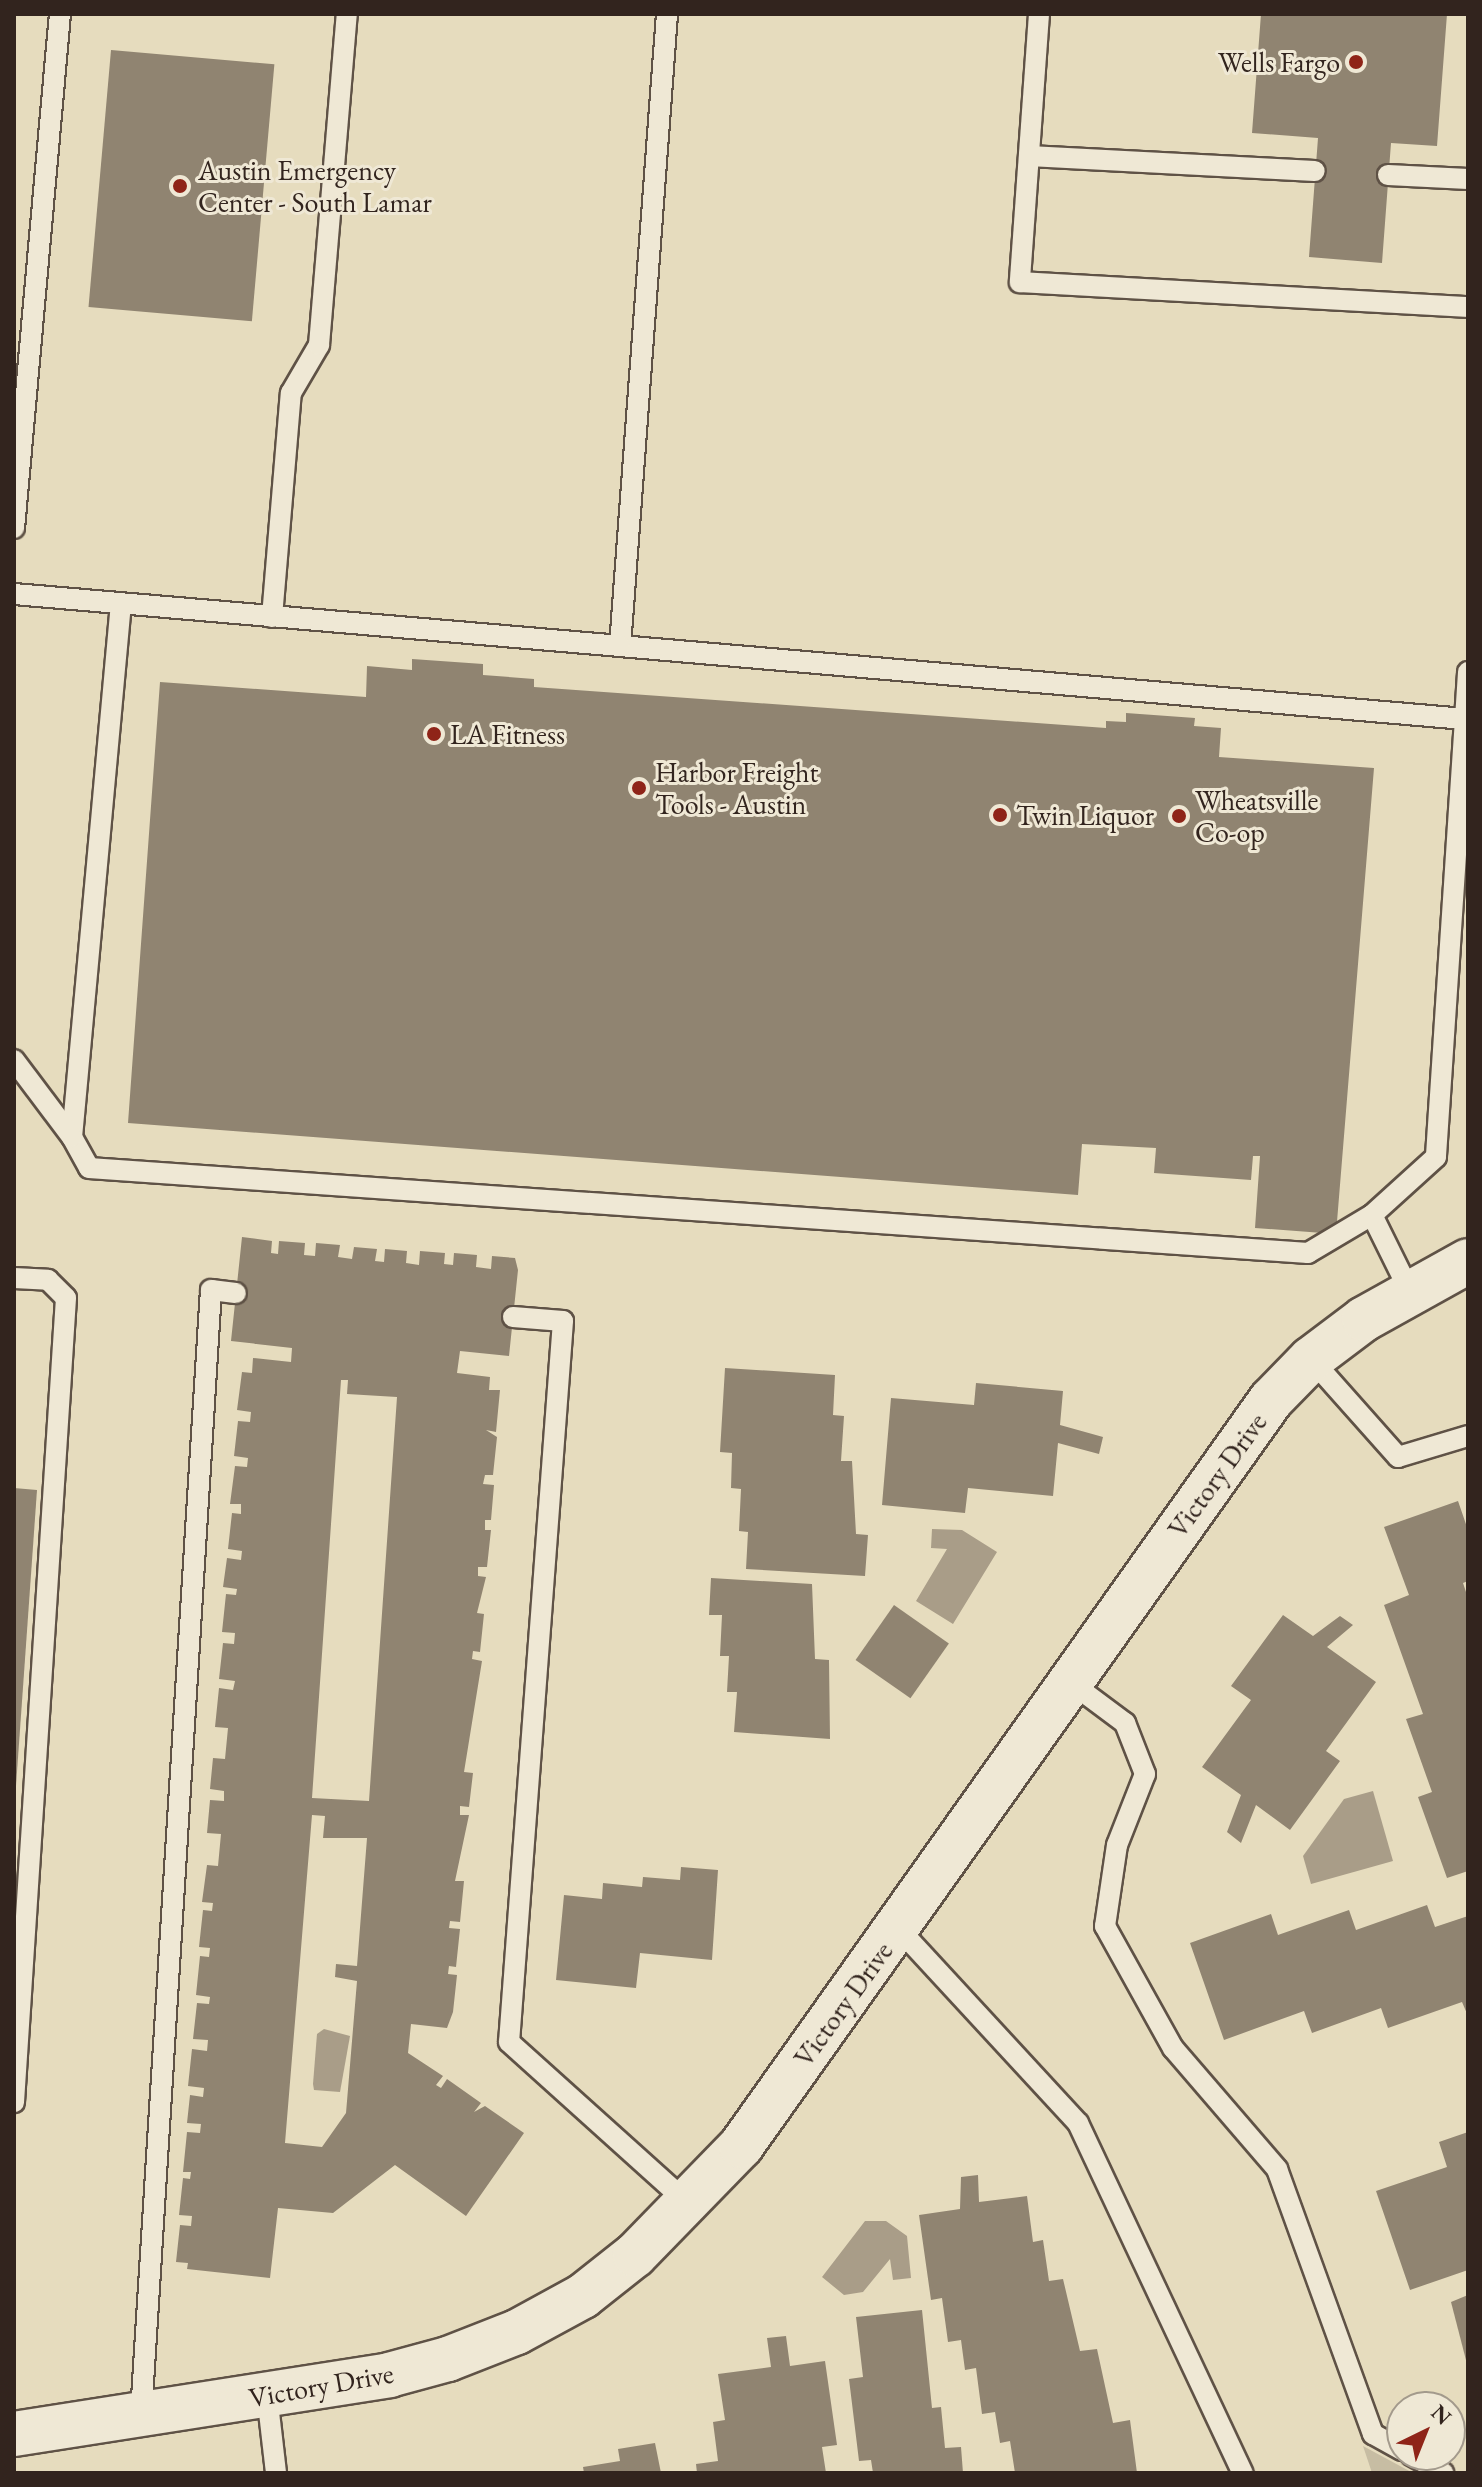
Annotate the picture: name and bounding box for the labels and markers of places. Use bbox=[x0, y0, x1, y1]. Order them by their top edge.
place label: Wells Fargo bbox=[1218, 45, 1340, 79]
marker: Wells Fargo bbox=[1347, 53, 1365, 71]
place label: Austin Emergency Center - South Lamar bbox=[198, 153, 432, 219]
marker: Austin Emergency Center - South Lamar bbox=[169, 175, 191, 197]
place label: LA Fitness bbox=[450, 717, 565, 751]
marker: LA Fitness bbox=[425, 725, 443, 743]
place label: Harbor Freight Tools - Austin bbox=[655, 755, 818, 821]
marker: Harbor Freight Tools - Austin bbox=[630, 779, 648, 797]
place label: Wheatsville Co-op bbox=[1195, 783, 1318, 849]
place label: Twin Liquor bbox=[1016, 798, 1154, 832]
marker: Twin Liquor bbox=[991, 806, 1009, 824]
marker: Wheatsville Co-op bbox=[1170, 807, 1188, 825]

